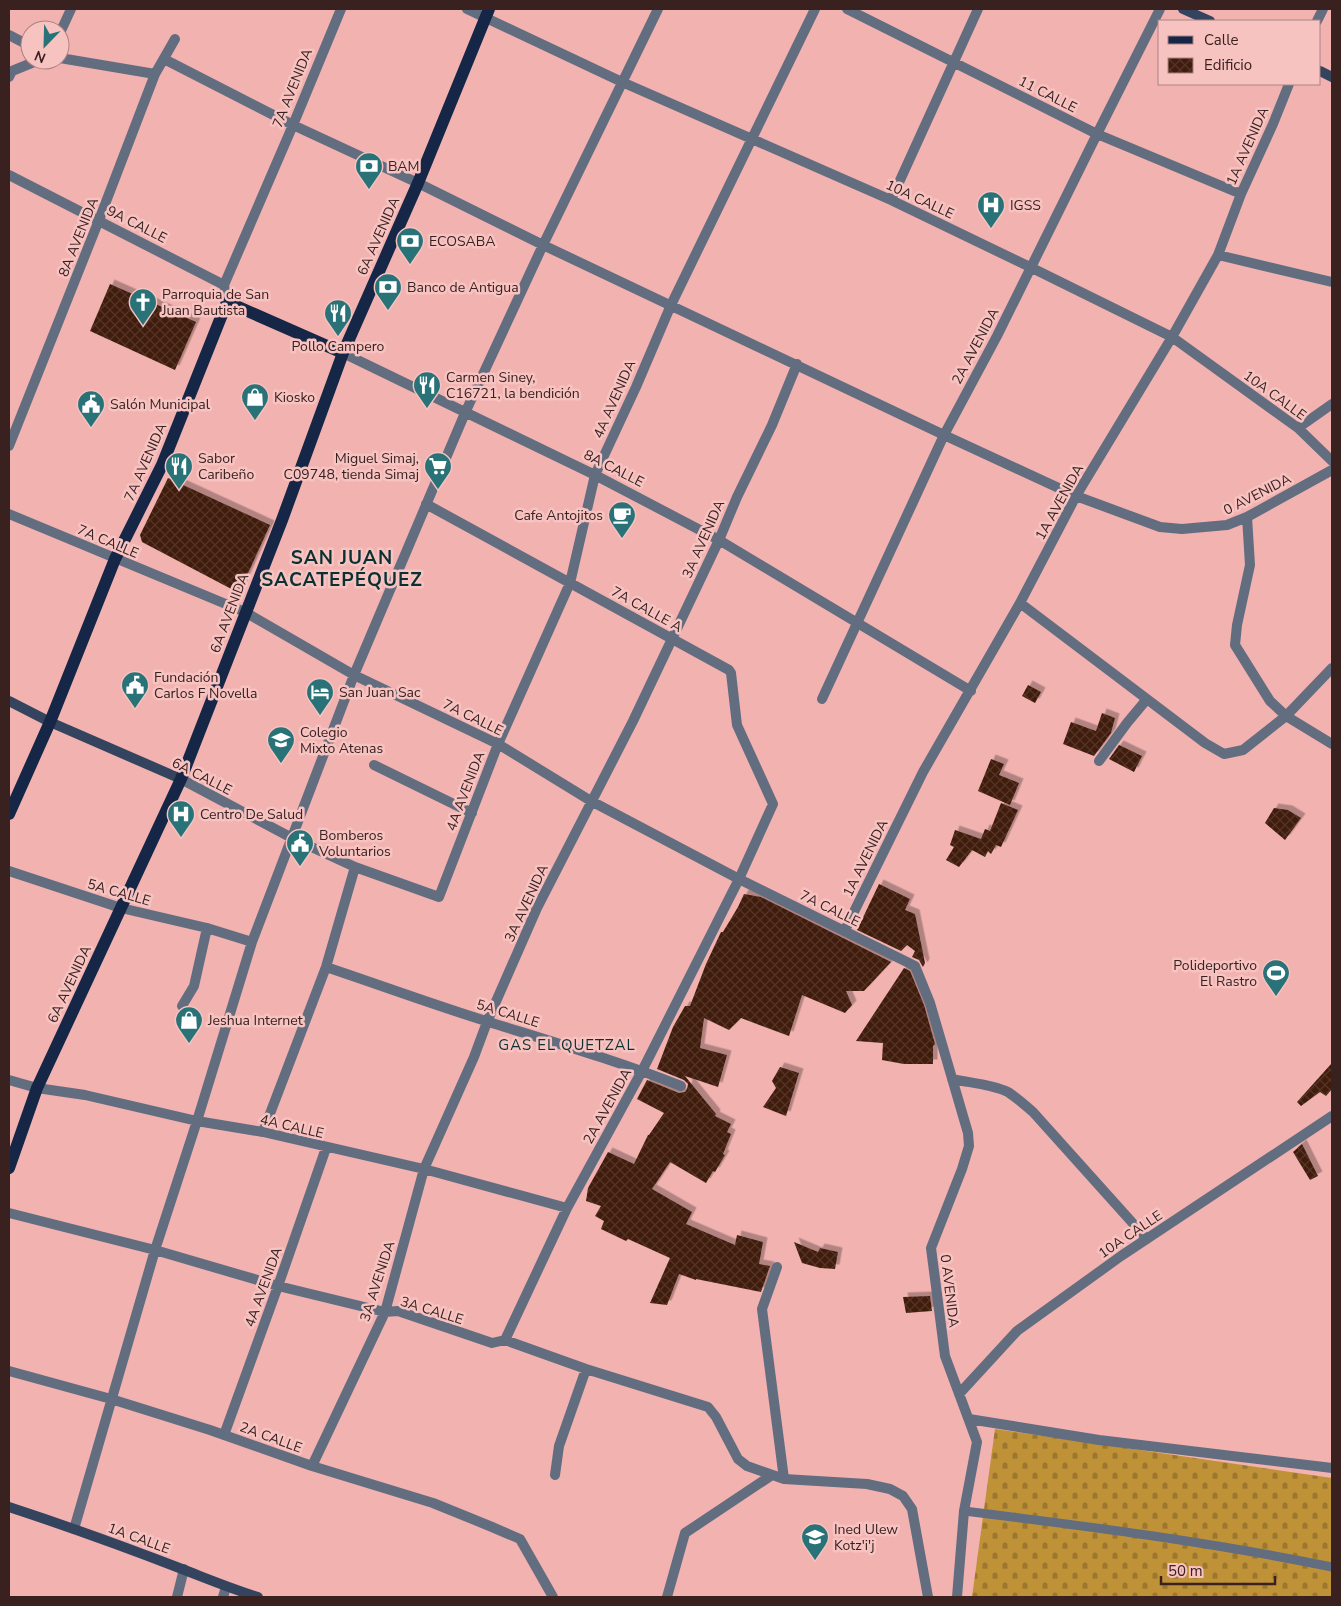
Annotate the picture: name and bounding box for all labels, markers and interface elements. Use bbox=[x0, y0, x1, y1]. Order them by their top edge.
north arrow bbox=[20, 20, 70, 70]
legend bbox=[1158, 20, 1321, 85]
text: Calle bbox=[1204, 30, 1239, 50]
text: N bbox=[32, 46, 49, 67]
street label: 7A AVENIDA bbox=[268, 46, 317, 131]
text: Edificio bbox=[1204, 55, 1252, 75]
street label: 11 CALLE bbox=[1015, 72, 1080, 117]
street label: 1A AVENIDA bbox=[1222, 104, 1273, 188]
bank icon: BAM bbox=[354, 151, 384, 190]
place label: BAM bbox=[388, 157, 420, 176]
street label: 10A CALLE bbox=[883, 175, 957, 224]
hospital icon: IGSS bbox=[976, 190, 1006, 229]
street label: 6A AVENIDA bbox=[353, 194, 404, 278]
street label: 8A AVENIDA bbox=[54, 195, 103, 280]
place label: IGSS bbox=[1010, 196, 1041, 215]
street label: 9A CALLE bbox=[104, 201, 170, 248]
bank icon: ECOSABA bbox=[395, 226, 425, 265]
place label: ECOSABA bbox=[429, 232, 495, 251]
bank icon: Banco de Antigua bbox=[373, 272, 403, 311]
place label: Banco de Antigua bbox=[407, 278, 519, 297]
place label: Parroquia de San Juan Bautista bbox=[161, 285, 269, 320]
church icon: Parroquia de San Juan Bautista bbox=[128, 287, 158, 326]
restaurant icon: Pollo Campero bbox=[323, 298, 353, 337]
street label: 2A AVENIDA bbox=[947, 305, 1004, 388]
place label: Pollo Campero bbox=[292, 337, 385, 356]
street label: 4A AVENIDA bbox=[589, 357, 640, 441]
street label: 10A CALLE bbox=[1239, 366, 1310, 425]
place label: Carmen Siney, C16721, la bendición bbox=[446, 368, 580, 403]
restaurant icon: Carmen Siney, C16721, la bendición bbox=[412, 370, 442, 409]
shop icon: Kiosko bbox=[240, 382, 270, 421]
place label: Kiosko bbox=[274, 388, 315, 407]
public building icon: Salón Municipal bbox=[76, 389, 106, 428]
place label: Salón Municipal bbox=[110, 395, 211, 414]
street label: 7A AVENIDA bbox=[120, 420, 171, 504]
street label: 8A CALLE bbox=[581, 445, 647, 492]
place label: Sabor Caribeño bbox=[198, 449, 254, 484]
place label: Miguel Simaj, C09748, tienda Simaj bbox=[283, 449, 419, 484]
restaurant icon: Sabor Caribeño bbox=[164, 451, 194, 490]
supermarket icon: Miguel Simaj, C09748, tienda Simaj bbox=[423, 451, 453, 490]
street label: 1A AVENIDA bbox=[1031, 461, 1088, 544]
street label: 0 AVENIDA bbox=[1220, 469, 1294, 520]
street label: 3A AVENIDA bbox=[678, 497, 729, 581]
cafe icon: Cafe Antojitos bbox=[607, 500, 637, 539]
place label: Cafe Antojitos bbox=[514, 506, 603, 525]
street label: 7A CALLE bbox=[74, 520, 141, 563]
district label: SAN JUAN SACATEPÉQUEZ bbox=[261, 545, 423, 593]
street label: 6A AVENIDA bbox=[206, 571, 253, 656]
street label: 7A CALLE A bbox=[608, 582, 686, 637]
place label: Fundación Carlos F Novella bbox=[154, 668, 257, 703]
public building icon: Fundación Carlos F Novella bbox=[120, 670, 150, 709]
hotel icon: San Juan Sac bbox=[305, 677, 335, 716]
place label: San Juan Sac bbox=[339, 683, 421, 702]
street label: 7A CALLE bbox=[439, 695, 506, 740]
place label: Colegio Mixto Atenas bbox=[300, 723, 383, 758]
school or university icon: Colegio Mixto Atenas bbox=[266, 725, 296, 764]
street label: 4A AVENIDA bbox=[442, 749, 489, 834]
street label: 6A CALLE bbox=[169, 753, 235, 800]
hospital icon: Centro De Salud bbox=[166, 799, 196, 838]
place label: Centro De Salud bbox=[200, 805, 303, 824]
street label: 1A AVENIDA bbox=[839, 816, 892, 900]
place label: Bomberos Voluntarios bbox=[318, 826, 391, 861]
public building icon: Bomberos Voluntarios bbox=[285, 828, 315, 867]
street label: 3A AVENIDA bbox=[500, 861, 553, 945]
street label: 5A CALLE bbox=[85, 874, 153, 911]
street label: 7A CALLE bbox=[796, 886, 863, 931]
street label: 6A AVENIDA bbox=[43, 942, 96, 1026]
place label: Polideportivo El Rastro bbox=[1173, 956, 1257, 991]
sports icon: Polideportivo El Rastro bbox=[1261, 958, 1291, 997]
street label: 5A CALLE bbox=[474, 995, 542, 1032]
shop icon: Jeshua Internet bbox=[174, 1005, 204, 1044]
place label: Jeshua Internet bbox=[207, 1011, 303, 1030]
district label: GAS EL QUETZAL bbox=[498, 1035, 636, 1055]
street label: 2A AVENIDA bbox=[579, 1065, 636, 1148]
street label: 4A CALLE bbox=[258, 1110, 326, 1143]
street label: 10A CALLE bbox=[1095, 1206, 1166, 1263]
street label: 3A AVENIDA bbox=[355, 1238, 399, 1324]
street label: 4A AVENIDA bbox=[240, 1245, 287, 1330]
street label: 0 AVENIDA bbox=[936, 1253, 963, 1329]
street label: 3A CALLE bbox=[398, 1292, 466, 1329]
street label: 2A CALLE bbox=[237, 1417, 305, 1458]
street label: 1A CALLE bbox=[105, 1518, 173, 1559]
place label: Ined Ulew Kotz'i'j bbox=[834, 1520, 898, 1555]
school or university icon: Ined Ulew Kotz'i'j bbox=[800, 1522, 830, 1561]
scale bar bbox=[1161, 1554, 1275, 1586]
text: 50 m bbox=[1168, 1561, 1203, 1581]

